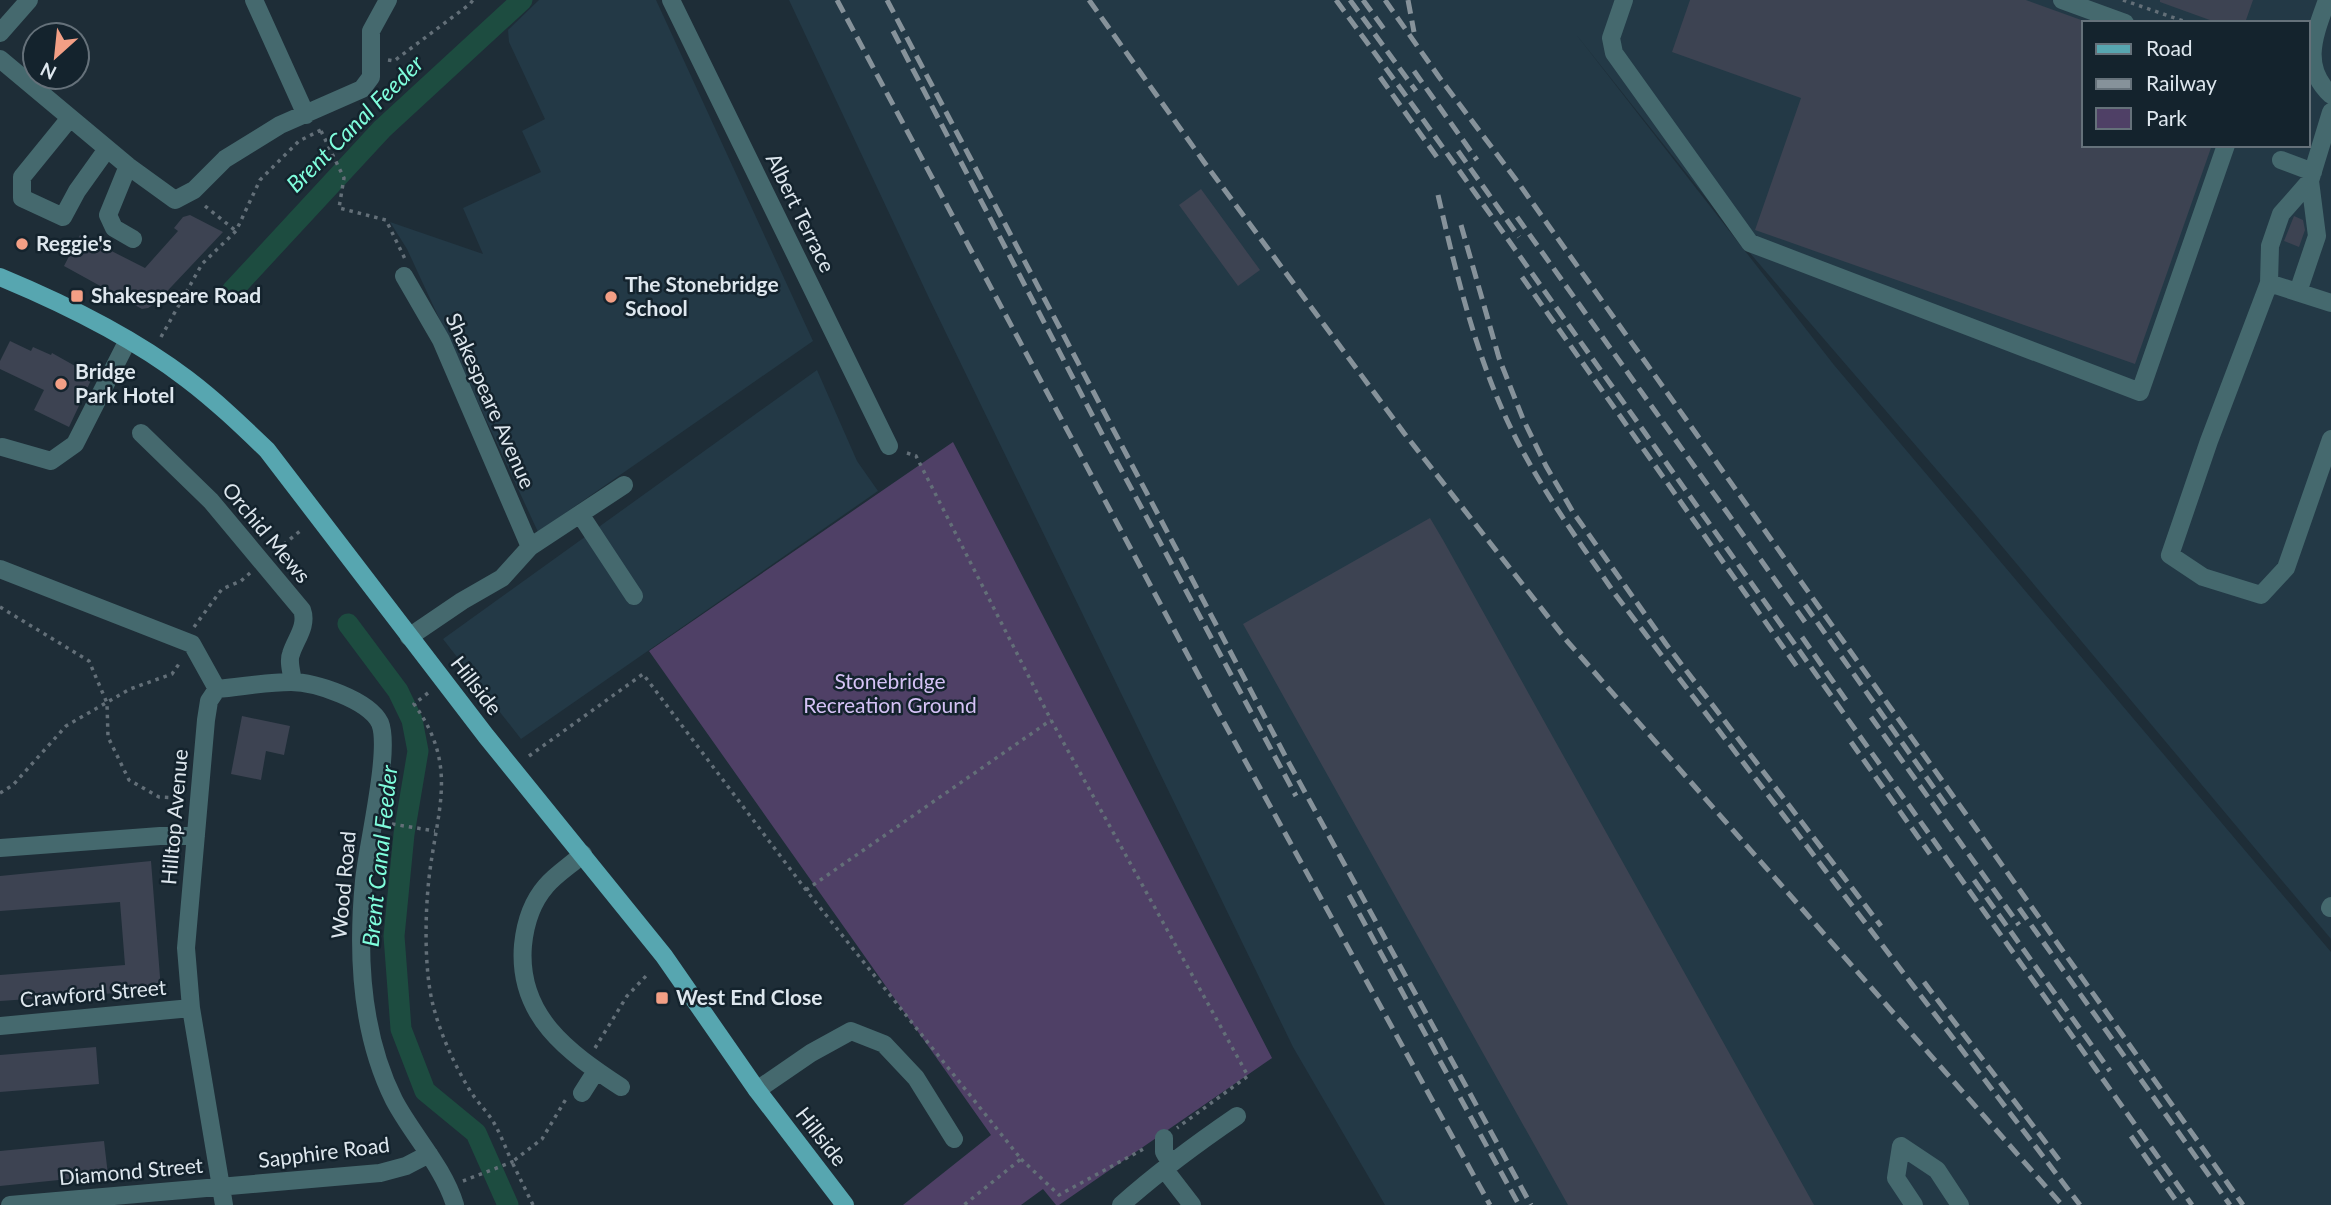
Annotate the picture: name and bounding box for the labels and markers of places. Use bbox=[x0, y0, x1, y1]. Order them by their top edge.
place label: Reggie's bbox=[36, 230, 112, 255]
marker: Reggie's bbox=[14, 236, 30, 252]
place label: The Stonebridge School bbox=[625, 271, 779, 320]
place label: Shakespeare Road bbox=[91, 282, 261, 307]
marker: Shakespeare Road bbox=[69, 288, 85, 304]
marker: The Stonebridge School bbox=[603, 289, 619, 305]
place label: Bridge Park Hotel bbox=[75, 358, 174, 407]
marker: Bridge Park Hotel bbox=[53, 376, 69, 392]
place label: West End Close bbox=[676, 984, 822, 1009]
marker: West End Close bbox=[654, 990, 670, 1006]

